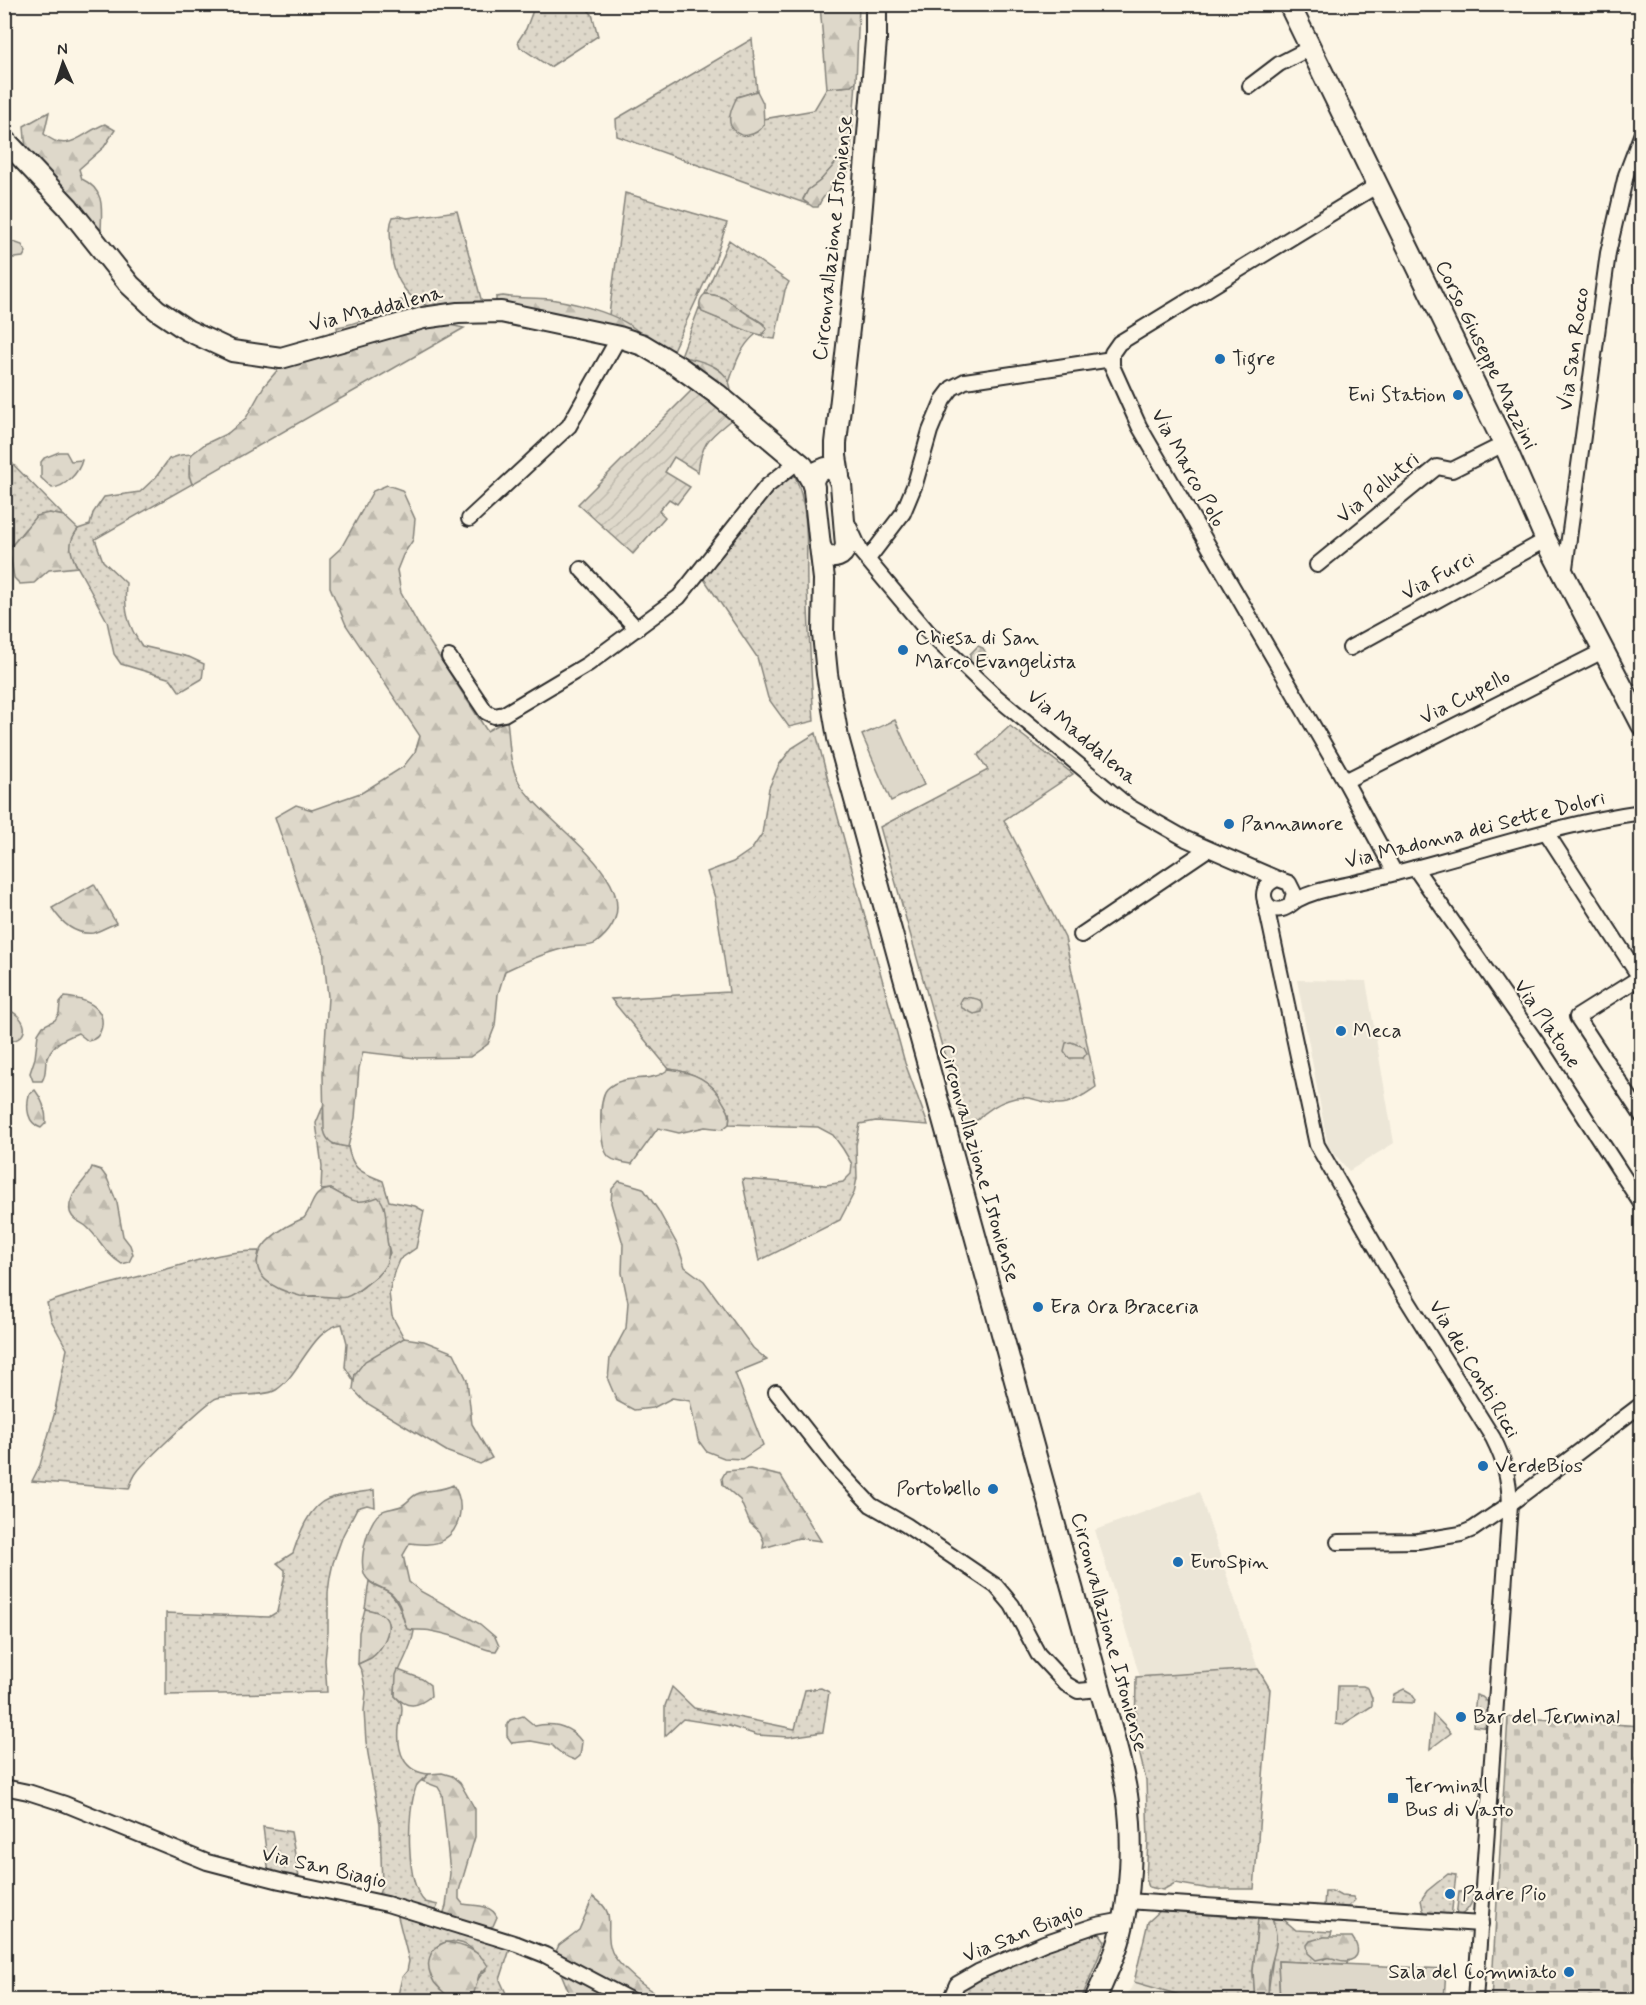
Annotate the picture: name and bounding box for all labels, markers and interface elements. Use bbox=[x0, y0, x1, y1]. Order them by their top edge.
north arrow bbox=[33, 33, 93, 93]
text: N bbox=[56, 39, 68, 60]
street label: Circonvallazione Istoniense bbox=[806, 114, 860, 362]
street label: Corso Giuseppe Mazzini bbox=[1428, 256, 1544, 455]
street label: Via Maddalena bbox=[306, 279, 446, 339]
street label: Via San Rocco bbox=[1551, 285, 1597, 413]
place label: Tigre bbox=[1232, 345, 1276, 375]
marker: Tigre bbox=[1213, 352, 1227, 366]
place label: Eni Station bbox=[1348, 381, 1446, 409]
marker: Eni Station bbox=[1451, 388, 1465, 402]
street label: Via Marco Polo bbox=[1144, 404, 1232, 532]
street label: Via Pollutri bbox=[1330, 446, 1426, 530]
street label: Via Furci bbox=[1397, 544, 1480, 607]
place label: Chiesa di San Marco Evangelista bbox=[915, 624, 1077, 677]
marker: Chiesa di San Marco Evangelista bbox=[896, 643, 910, 657]
street label: Via Cupello bbox=[1415, 662, 1515, 732]
street label: Via Maddalena bbox=[1021, 682, 1144, 792]
street label: Via Madonna dei Sette Dolori bbox=[1342, 784, 1608, 876]
place label: Pannamore bbox=[1241, 810, 1344, 838]
marker: Pannamore bbox=[1222, 817, 1236, 831]
street label: Via Platone bbox=[1507, 974, 1587, 1074]
place label: Meca bbox=[1353, 1017, 1402, 1045]
marker: Meca bbox=[1334, 1024, 1348, 1038]
street label: Circonvallazione Istoniense bbox=[932, 1041, 1026, 1285]
place label: Era Ora Braceria bbox=[1050, 1293, 1199, 1321]
street label: Via dei Conti Ricci bbox=[1422, 1295, 1526, 1444]
marker: Era Ora Braceria bbox=[1031, 1300, 1045, 1314]
place label: VerdeBios bbox=[1495, 1452, 1583, 1480]
marker: VerdeBios bbox=[1476, 1459, 1490, 1473]
place label: Portobello bbox=[896, 1475, 981, 1503]
marker: Portobello bbox=[986, 1482, 1000, 1496]
street label: Circonvallazione Istoniense bbox=[1064, 1509, 1154, 1755]
place label: EuroSpin bbox=[1190, 1548, 1269, 1576]
marker: EuroSpin bbox=[1171, 1555, 1185, 1569]
place label: Bar del Terminal bbox=[1473, 1703, 1620, 1731]
marker: Bar del Terminal bbox=[1454, 1710, 1468, 1724]
place label: Terminal Bus di Vasto bbox=[1405, 1772, 1514, 1824]
marker: Terminal Bus di Vasto bbox=[1386, 1791, 1400, 1805]
street label: Via San Biagio bbox=[259, 1840, 389, 1896]
place label: Padre Pio bbox=[1462, 1880, 1547, 1908]
marker: Padre Pio bbox=[1443, 1887, 1457, 1901]
street label: Via San Biagio bbox=[959, 1896, 1087, 1970]
place label: Sala del Commiato bbox=[1388, 1958, 1557, 1986]
marker: Sala del Commiato bbox=[1562, 1965, 1576, 1979]

